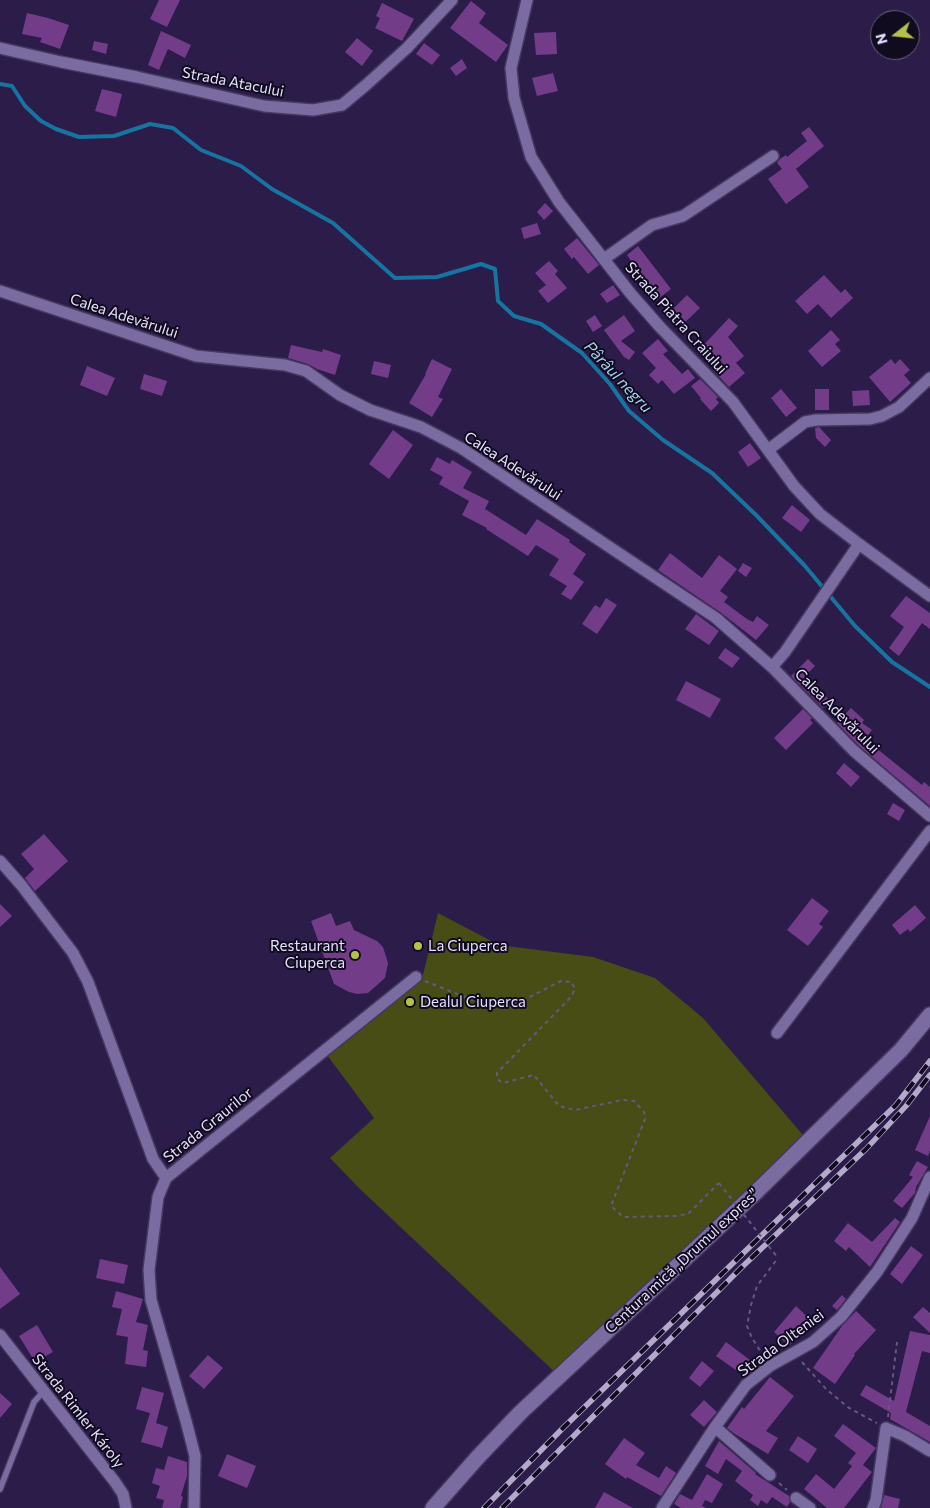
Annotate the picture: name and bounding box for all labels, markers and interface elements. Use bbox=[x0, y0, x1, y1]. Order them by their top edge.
north arrow bbox=[870, 10, 920, 60]
text: N bbox=[871, 32, 891, 46]
street label: Strada Atacului bbox=[181, 63, 285, 101]
street label: Strada Piatra Craiului bbox=[621, 258, 731, 378]
street label: Calea Adevărului bbox=[68, 290, 180, 342]
water label: Pârâul negru bbox=[580, 337, 656, 417]
street label: Calea Adevărului bbox=[461, 428, 565, 504]
street label: Calea Adevărului bbox=[791, 665, 883, 757]
place label: Restaurant Ciuperca bbox=[270, 937, 345, 972]
place label: La Ciuperca bbox=[428, 937, 508, 955]
marker: La Ciuperca bbox=[412, 940, 424, 952]
marker: Restaurant Ciuperca bbox=[349, 949, 361, 961]
place label: Dealul Ciuperca bbox=[420, 993, 526, 1011]
marker: Dealul Ciuperca bbox=[404, 996, 416, 1008]
street label: Strada Graurilor bbox=[160, 1084, 256, 1166]
street label: Centura mică „Drumul expres” bbox=[601, 1185, 763, 1337]
street label: Strada Olteniei bbox=[734, 1306, 828, 1380]
street label: Strada Rimler Károly bbox=[28, 1350, 128, 1472]

